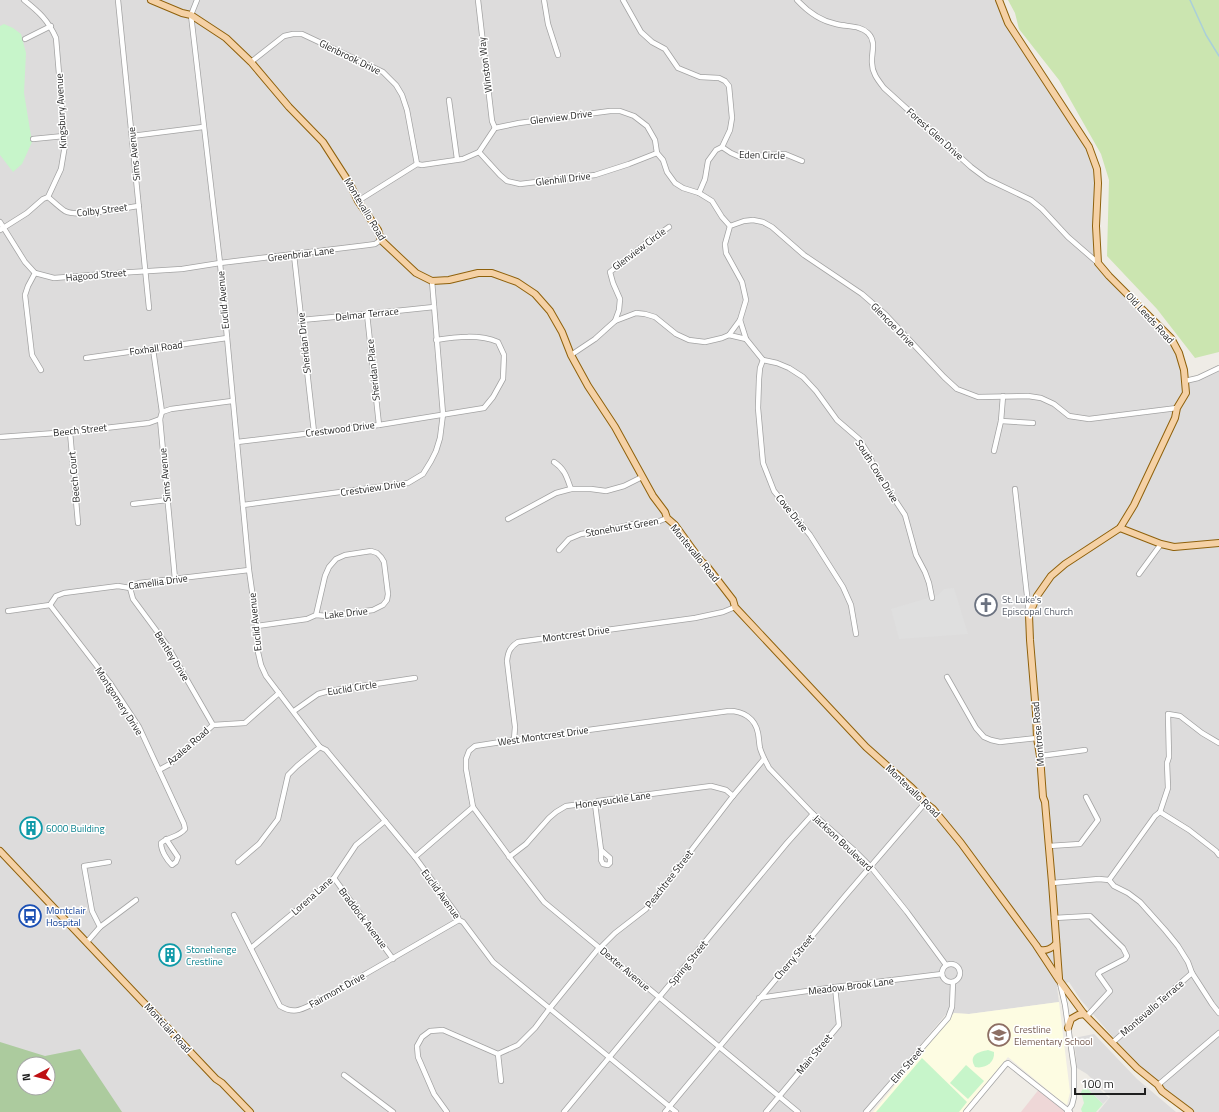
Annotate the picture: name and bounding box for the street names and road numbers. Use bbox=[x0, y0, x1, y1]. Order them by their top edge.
street label: Glenbrook Drive bbox=[317, 36, 383, 78]
street label: Winston Way bbox=[474, 36, 496, 94]
street label: Kingsbury Avenue bbox=[52, 73, 70, 149]
street label: Forest Glen Drive bbox=[903, 104, 967, 164]
street label: Glenview Drive bbox=[529, 106, 593, 128]
street label: Sims Avenue bbox=[124, 126, 144, 182]
street label: Eden Circle bbox=[739, 147, 785, 163]
street label: Glenhill Drive bbox=[535, 168, 591, 190]
street label: Montevallo Road bbox=[340, 175, 390, 243]
street label: Colby Street bbox=[76, 199, 129, 221]
street label: Glenview Circle bbox=[609, 224, 669, 274]
street label: Greenbriar Lane bbox=[267, 242, 335, 266]
street label: Hagood Street bbox=[65, 265, 127, 285]
street label: Euclid Avenue bbox=[213, 270, 233, 330]
street label: Old Leeds Road bbox=[1122, 289, 1178, 347]
street label: Glencoe Drive bbox=[867, 299, 919, 351]
street label: Delmar Terrace bbox=[335, 303, 399, 325]
street label: Sheridan Drive bbox=[293, 312, 315, 374]
street label: Foxhall Road bbox=[128, 337, 184, 359]
street label: Sheridan Place bbox=[362, 338, 384, 402]
street label: Crestwood Drive bbox=[305, 417, 375, 441]
street label: Beech Street bbox=[52, 420, 108, 440]
street label: South Cove Drive bbox=[852, 437, 902, 505]
street label: Sims Avenue bbox=[155, 447, 175, 503]
street label: Beech Court bbox=[64, 450, 84, 503]
street label: Crestview Drive bbox=[339, 476, 407, 500]
street label: Cove Drive bbox=[772, 491, 812, 535]
street label: Stonehurst Green bbox=[584, 513, 660, 541]
street label: Montevallo Road bbox=[667, 521, 723, 585]
street label: Camellia Drive bbox=[127, 570, 189, 594]
street label: Euclid Avenue bbox=[244, 592, 266, 652]
street label: Lake Drive bbox=[324, 603, 368, 623]
street label: Montcrest Drive bbox=[542, 622, 610, 646]
street label: Bentley Drive bbox=[151, 628, 193, 684]
street label: Montgomery Drive bbox=[91, 664, 147, 738]
street label: Euclid Circle bbox=[326, 677, 378, 699]
street label: Montrose Road bbox=[1028, 701, 1048, 767]
street label: West Montcrest Drive bbox=[497, 722, 589, 750]
street label: Azalea Road bbox=[164, 723, 212, 769]
street label: Montevallo Road bbox=[882, 761, 944, 821]
street label: Honeysuckle Lane bbox=[574, 787, 652, 813]
street label: Jackson Boulevard bbox=[810, 811, 876, 875]
street label: Peachtree Street bbox=[641, 846, 697, 911]
street label: Euclid Avenue bbox=[418, 866, 464, 922]
street label: Lorena Lane bbox=[288, 873, 336, 919]
street label: Braddock Avenue bbox=[335, 884, 391, 952]
street label: Cherry Street bbox=[770, 931, 818, 983]
street label: Spring Street bbox=[665, 937, 711, 989]
street label: Dexter Avenue bbox=[597, 943, 653, 995]
street label: Fairmont Drive bbox=[306, 968, 368, 1012]
street label: Meadow Brook Lane bbox=[807, 973, 895, 999]
street label: Montevallo Terrace bbox=[1117, 976, 1187, 1040]
street label: Montclair Road bbox=[141, 1000, 195, 1056]
street label: Main Street bbox=[793, 1030, 836, 1078]
street label: Elm Street bbox=[887, 1043, 927, 1087]

